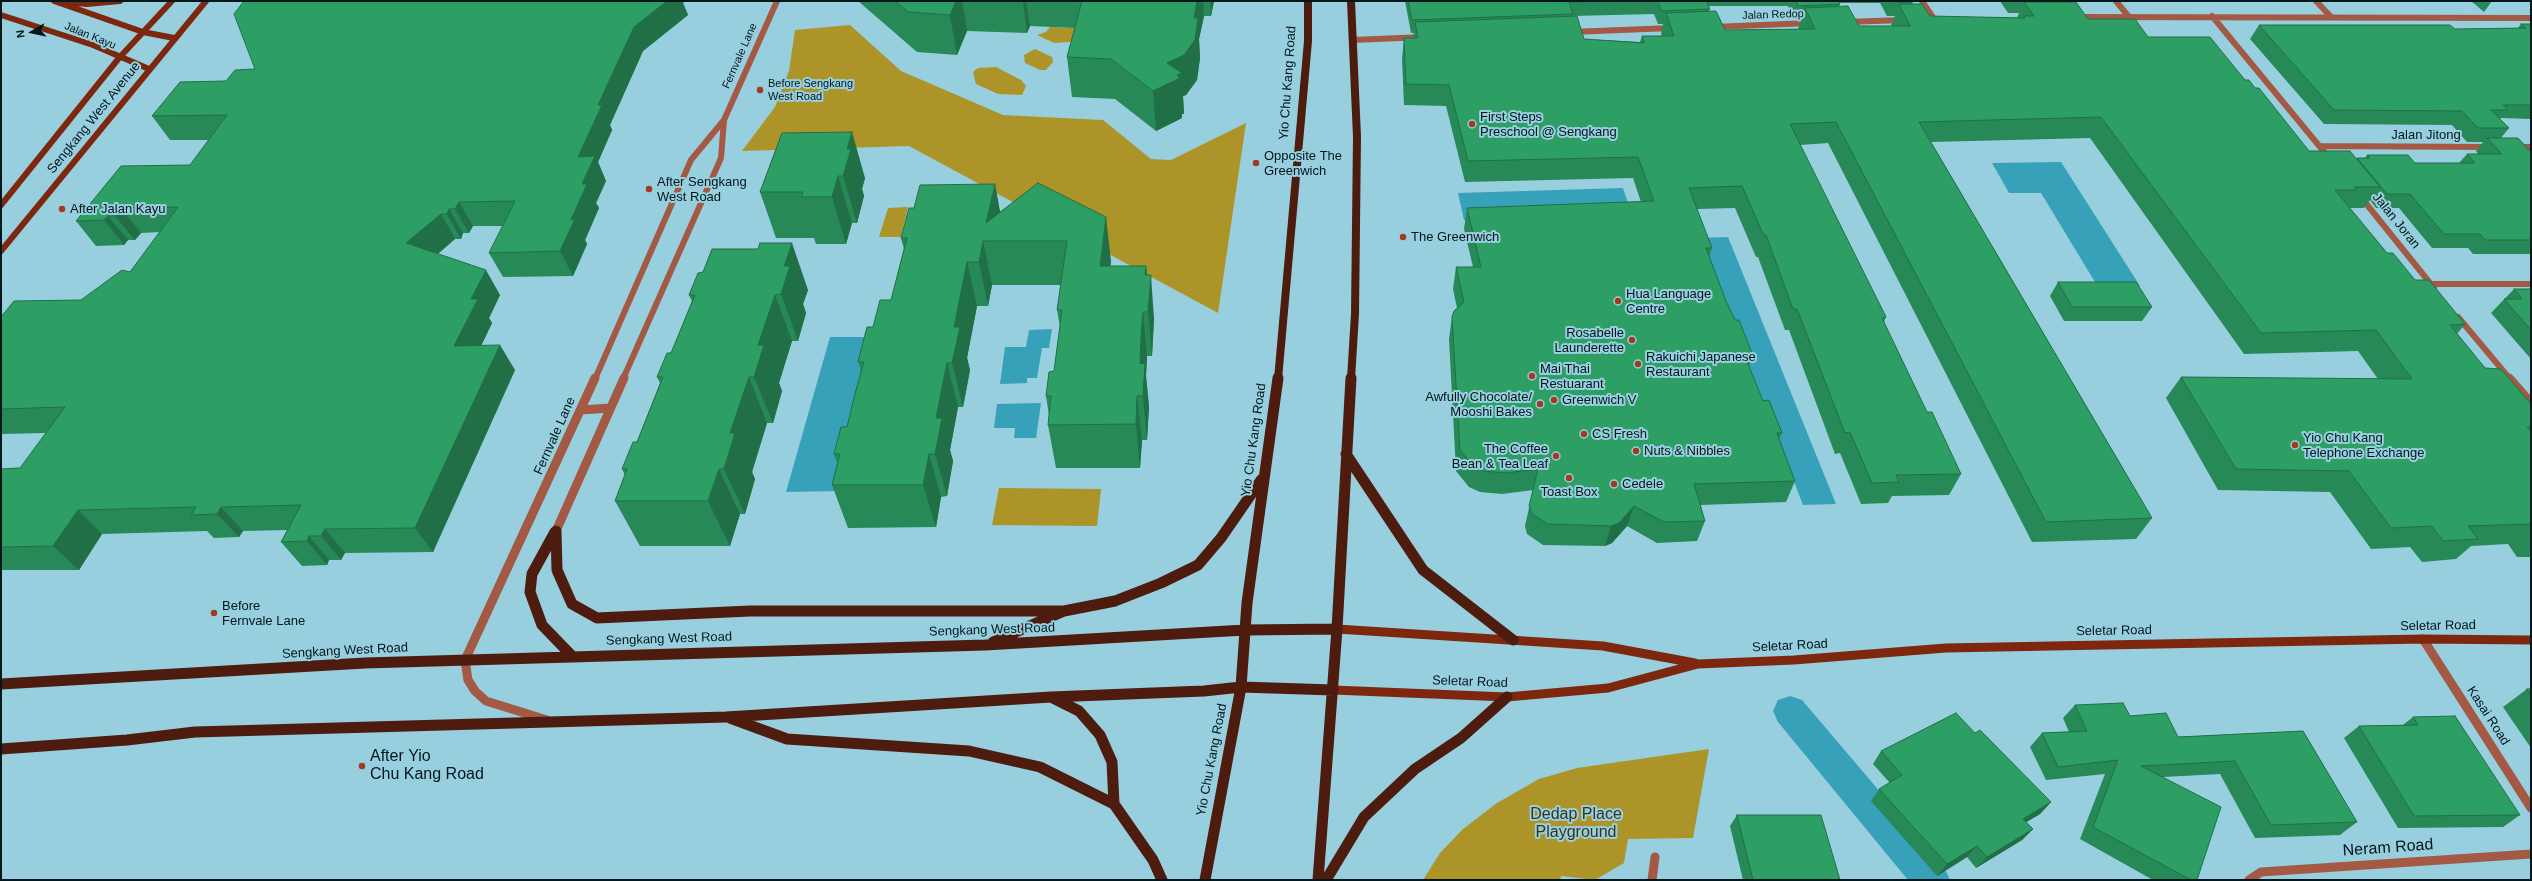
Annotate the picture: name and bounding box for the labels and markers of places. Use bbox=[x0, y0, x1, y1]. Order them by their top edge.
place label: Before Sengkang West Road bbox=[768, 77, 853, 103]
marker: Before Sengkang West Road bbox=[755, 85, 765, 95]
place label: First Steps Preschool @ Sengkang bbox=[1480, 109, 1617, 140]
marker: First Steps Preschool @ Sengkang bbox=[1467, 119, 1477, 129]
place label: Opposite The Greenwich bbox=[1264, 148, 1342, 179]
marker: Opposite The Greenwich bbox=[1251, 158, 1261, 168]
place label: After Sengkang West Road bbox=[657, 174, 747, 205]
marker: After Sengkang West Road bbox=[644, 184, 654, 194]
place label: After Jalan Kayu bbox=[70, 201, 165, 217]
marker: After Jalan Kayu bbox=[57, 204, 67, 214]
place label: The Greenwich bbox=[1411, 229, 1499, 245]
marker: The Greenwich bbox=[1398, 232, 1408, 242]
place label: Hua Language Centre bbox=[1626, 286, 1711, 317]
marker: Hua Language Centre bbox=[1613, 296, 1623, 306]
place label: Rosabelle Launderette bbox=[1555, 325, 1624, 356]
marker: Rosabelle Launderette bbox=[1627, 335, 1637, 345]
place label: Rakuichi Japanese Restaurant bbox=[1646, 349, 1756, 380]
marker: Rakuichi Japanese Restaurant bbox=[1633, 359, 1643, 369]
place label: Mai Thai Restuarant bbox=[1540, 361, 1604, 392]
marker: Mai Thai Restuarant bbox=[1527, 371, 1537, 381]
place label: Awfully Chocolate/ Mooshi Bakes bbox=[1425, 389, 1532, 420]
place label: Greenwich V bbox=[1562, 392, 1636, 408]
marker: Greenwich V bbox=[1549, 395, 1559, 405]
marker: Awfully Chocolate/ Mooshi Bakes bbox=[1535, 399, 1545, 409]
place label: CS Fresh bbox=[1592, 426, 1647, 442]
marker: CS Fresh bbox=[1579, 429, 1589, 439]
place label: Yio Chu Kang Telephone Exchange bbox=[2303, 430, 2424, 461]
marker: Yio Chu Kang Telephone Exchange bbox=[2290, 440, 2300, 450]
place label: The Coffee Bean & Tea Leaf bbox=[1452, 441, 1548, 472]
place label: Nuts & Nibbles bbox=[1644, 443, 1730, 459]
marker: Nuts & Nibbles bbox=[1631, 446, 1641, 456]
marker: The Coffee Bean & Tea Leaf bbox=[1551, 451, 1561, 461]
marker: Toast Box bbox=[1564, 473, 1574, 483]
place label: Cedele bbox=[1622, 476, 1663, 492]
marker: Cedele bbox=[1609, 479, 1619, 489]
place label: Toast Box bbox=[1540, 484, 1598, 500]
place label: Before Fernvale Lane bbox=[222, 598, 305, 629]
marker: Before Fernvale Lane bbox=[209, 608, 219, 618]
place label: After Yio Chu Kang Road bbox=[370, 747, 484, 785]
marker: After Yio Chu Kang Road bbox=[357, 761, 367, 771]

